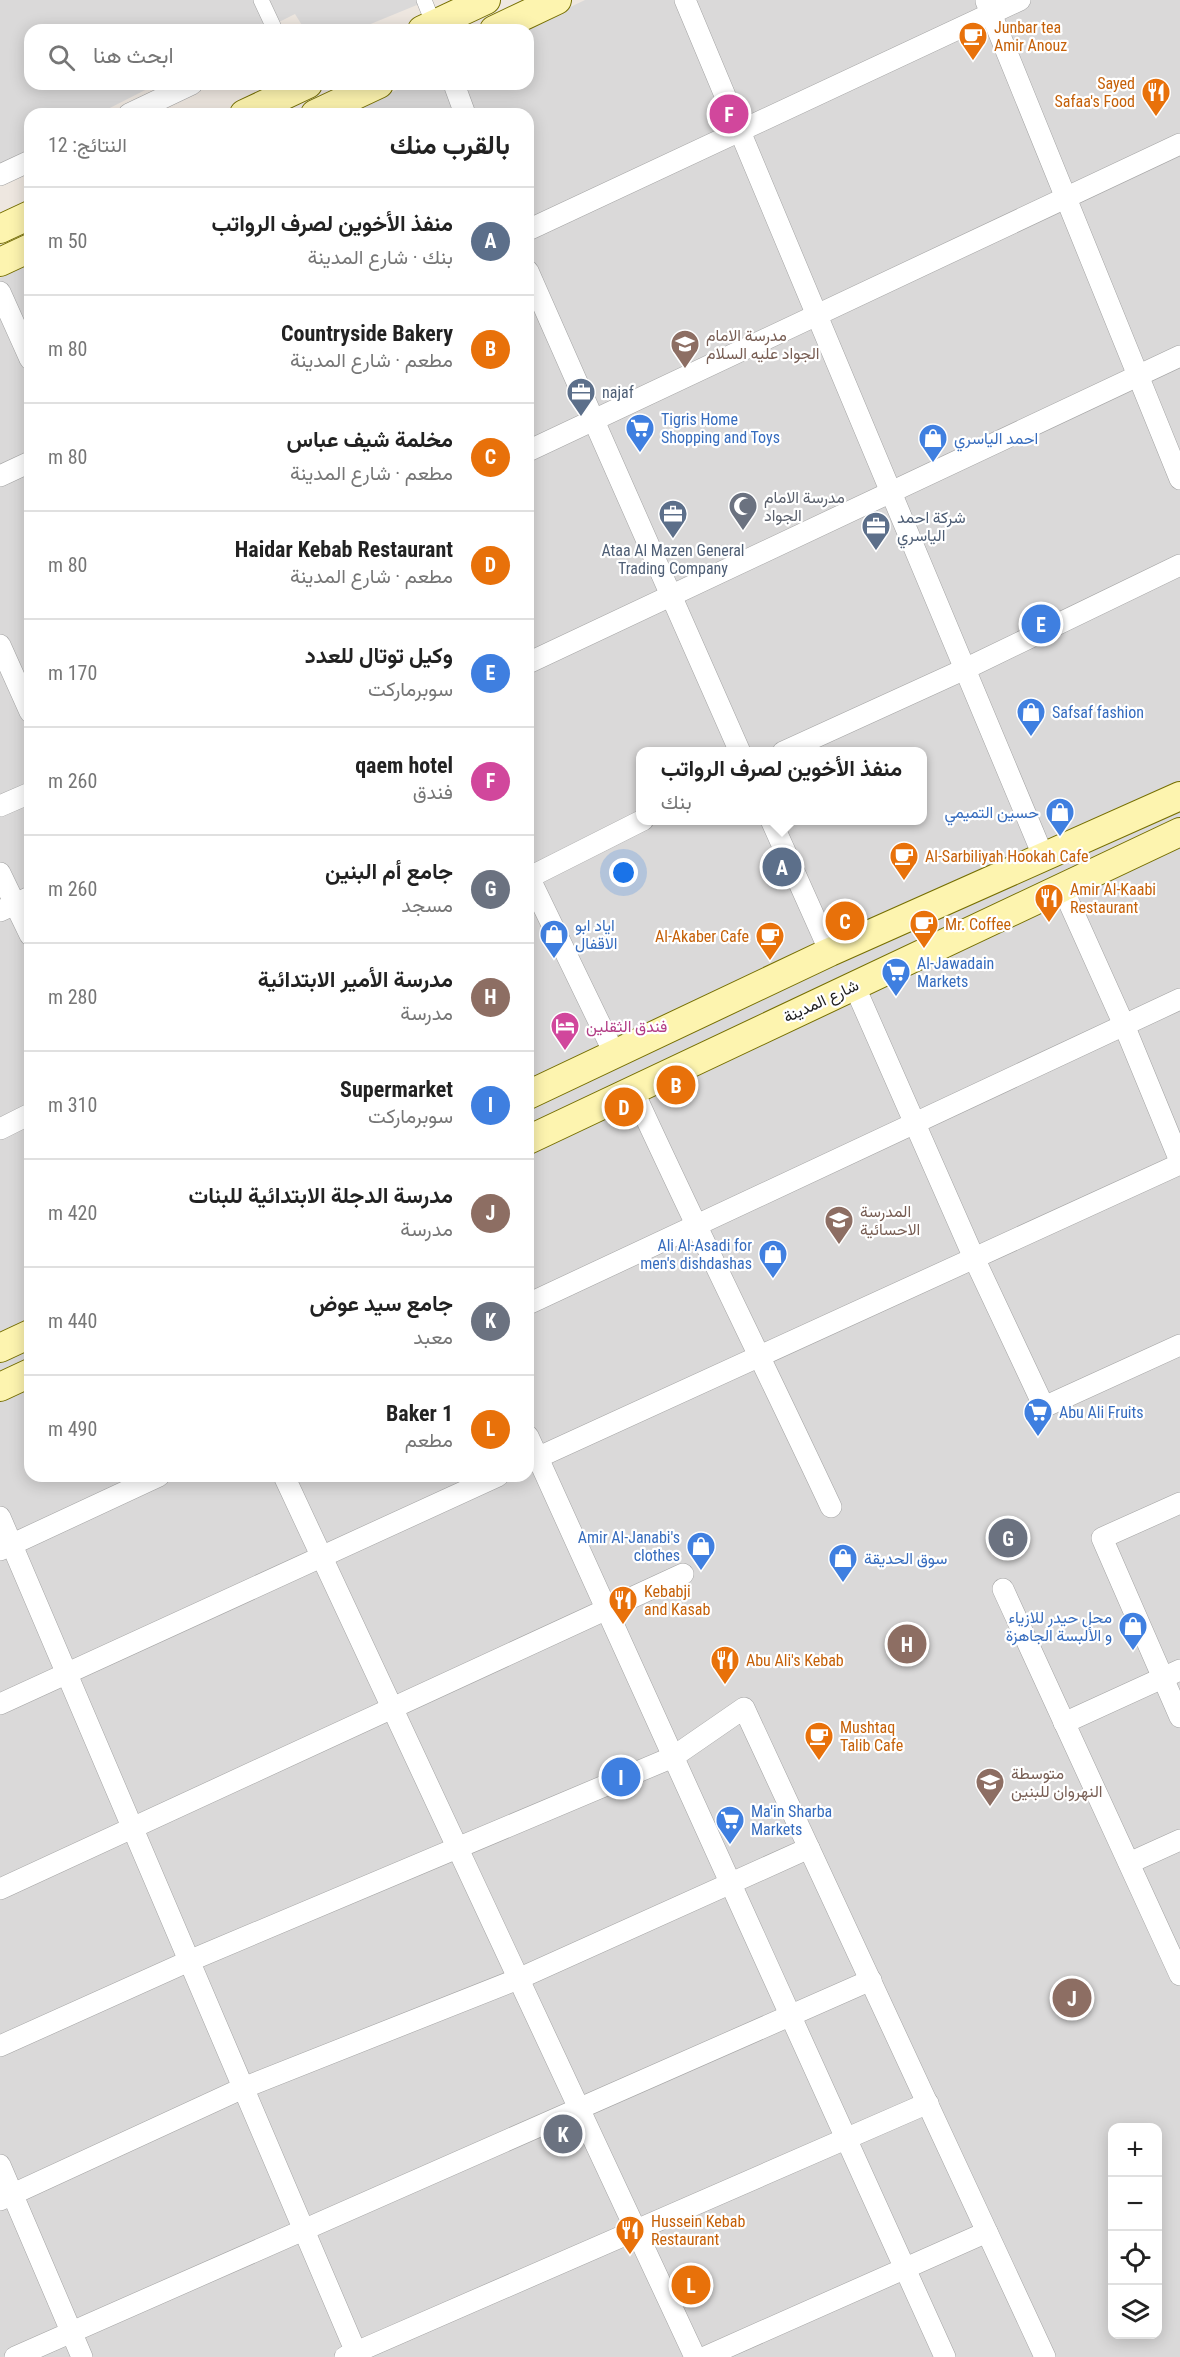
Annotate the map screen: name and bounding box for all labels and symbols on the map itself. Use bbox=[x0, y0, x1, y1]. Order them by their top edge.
place label: Junbar tea Amir Anouz bbox=[994, 18, 1067, 55]
cafe icon: Junbar tea Amir Anouz bbox=[957, 20, 989, 62]
place label: Sayed Safaa's Food bbox=[1055, 74, 1135, 111]
restaurant icon: Sayed Safaa's Food bbox=[1140, 76, 1172, 118]
pin: F bbox=[710, 92, 748, 136]
place label: مدرسة الامام الجواد عليه السلام bbox=[706, 326, 820, 364]
school or university icon: مدرسة الامام الجواد عليه السلام bbox=[669, 328, 701, 370]
office icon: najaf bbox=[565, 376, 597, 418]
place label: najaf bbox=[602, 383, 634, 402]
place label: Tigris Home Shopping and Toys bbox=[661, 410, 780, 447]
supermarket icon: Tigris Home Shopping and Toys bbox=[624, 412, 656, 454]
shop icon: احمد الياسري bbox=[917, 422, 949, 464]
place label: احمد الياسري bbox=[954, 429, 1038, 452]
place label: مدرسة الامام الجواد bbox=[764, 488, 845, 526]
mosque icon: مدرسة الامام الجواد bbox=[727, 490, 759, 532]
office icon: Ataa Al Mazen General Trading Company bbox=[657, 498, 689, 540]
place label: شركة احمد الياسري bbox=[897, 508, 966, 549]
office icon: شركة احمد الياسري bbox=[860, 510, 892, 552]
place label: Ataa Al Mazen General Trading Company bbox=[601, 541, 745, 578]
pin: E bbox=[1022, 602, 1060, 646]
shop icon: Safsaf fashion bbox=[1015, 696, 1047, 738]
place label: Safsaf fashion bbox=[1052, 703, 1144, 722]
shop icon: حسين التميمي bbox=[1044, 796, 1076, 838]
place label: حسين التميمي bbox=[944, 803, 1039, 826]
cafe icon: Al-Sarbiliyah Hookah Cafe bbox=[888, 840, 920, 882]
pin: A bbox=[762, 844, 802, 890]
place label: Al-Sarbiliyah Hookah Cafe bbox=[925, 847, 1089, 866]
your location bbox=[609, 858, 638, 887]
place label: Amir Al-Kaabi Restaurant bbox=[1070, 880, 1156, 917]
restaurant icon: Amir Al-Kaabi Restaurant bbox=[1033, 882, 1065, 924]
pin: C bbox=[826, 898, 864, 944]
cafe icon: Mr. Coffee bbox=[908, 908, 940, 950]
place label: Mr. Coffee bbox=[945, 915, 1011, 934]
place label: اياد ابو الاقفال bbox=[575, 916, 618, 953]
shop icon: اياد ابو الاقفال bbox=[538, 918, 570, 960]
cafe icon: Al-Akaber Cafe bbox=[754, 920, 786, 962]
place label: Al-Akaber Cafe bbox=[655, 927, 749, 946]
place label: Al-Jawadain Markets bbox=[917, 954, 994, 991]
supermarket icon: Al-Jawadain Markets bbox=[880, 956, 912, 998]
street label: شارع المدينة bbox=[780, 975, 862, 1028]
hotel icon: فندق الثقلين bbox=[549, 1010, 581, 1052]
place label: فندق الثقلين bbox=[586, 1017, 667, 1037]
pin: B bbox=[656, 1062, 696, 1108]
pin: D bbox=[604, 1084, 644, 1130]
place label: المدرسة الاحسائية bbox=[860, 1202, 920, 1239]
school or university icon: المدرسة الاحسائية bbox=[823, 1204, 855, 1246]
place label: Ali Al-Asadi for men's dishdashas bbox=[640, 1236, 752, 1273]
shop icon: Ali Al-Asadi for men's dishdashas bbox=[757, 1238, 789, 1280]
supermarket icon: Abu Ali Fruits bbox=[1022, 1396, 1054, 1438]
place label: Abu Ali Fruits bbox=[1059, 1403, 1144, 1422]
pin: G bbox=[988, 1516, 1028, 1560]
place label: Amir Al-Janabi's clothes bbox=[578, 1528, 680, 1565]
shop icon: Amir Al-Janabi's clothes bbox=[685, 1530, 717, 1572]
shop icon: سوق الحديقة bbox=[827, 1542, 859, 1584]
place label: سوق الحديقة bbox=[864, 1549, 947, 1569]
place label: Kebabji and Kasab bbox=[644, 1582, 710, 1619]
restaurant icon: Kebabji and Kasab bbox=[607, 1584, 639, 1626]
place label: محل حيدر للازياء و الألبسة الجاهزة bbox=[1006, 1608, 1112, 1646]
shop icon: محل حيدر للازياء و الألبسة الجاهزة bbox=[1117, 1610, 1149, 1652]
pin: H bbox=[888, 1622, 926, 1666]
restaurant icon: Abu Ali's Kebab bbox=[709, 1644, 741, 1686]
place label: Abu Ali's Kebab bbox=[746, 1651, 844, 1670]
place label: Mushtaq Talib Cafe bbox=[840, 1718, 903, 1755]
cafe icon: Mushtaq Talib Cafe bbox=[803, 1720, 835, 1762]
pin: I bbox=[602, 1754, 640, 1800]
place label: متوسطة النهروان للبنين bbox=[1011, 1764, 1102, 1802]
school or university icon: متوسطة النهروان للبنين bbox=[974, 1766, 1006, 1808]
place label: Ma'in Sharba Markets bbox=[751, 1802, 832, 1839]
supermarket icon: Ma'in Sharba Markets bbox=[714, 1804, 746, 1846]
pin: J bbox=[1052, 1976, 1092, 2020]
pin: K bbox=[544, 2112, 582, 2156]
place label: Hussein Kebab Restaurant bbox=[651, 2212, 745, 2249]
restaurant icon: Hussein Kebab Restaurant bbox=[614, 2214, 646, 2256]
pin: L bbox=[672, 2262, 710, 2308]

